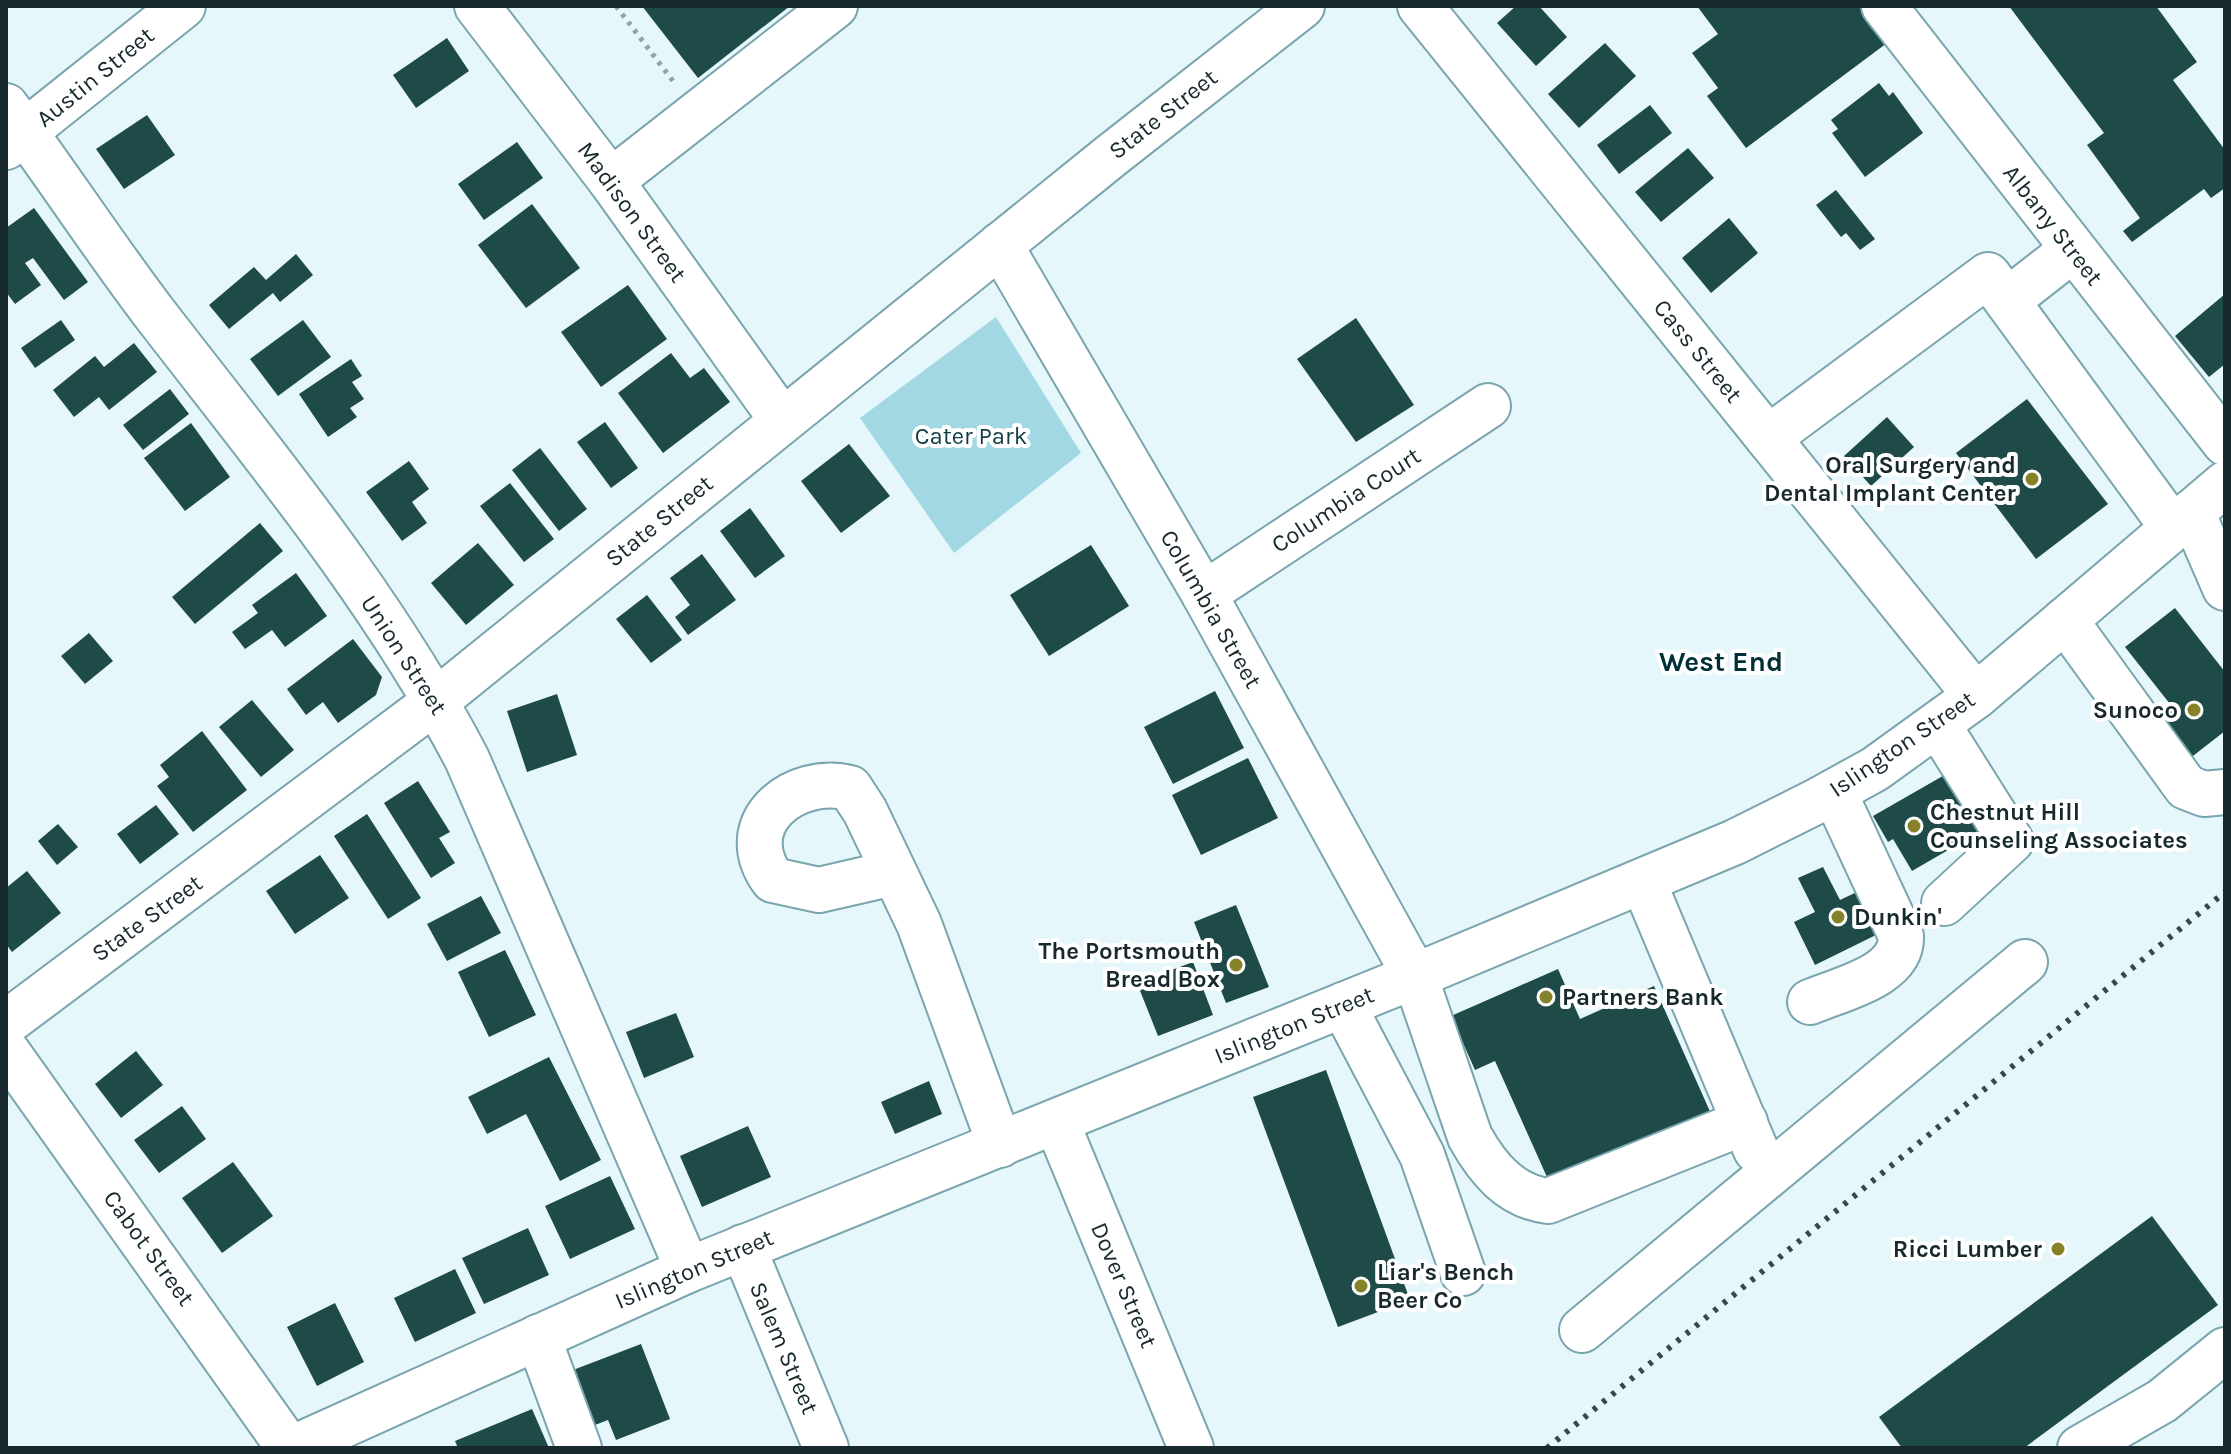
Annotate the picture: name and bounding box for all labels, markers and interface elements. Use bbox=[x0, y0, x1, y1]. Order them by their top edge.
street label: Austin Street bbox=[31, 21, 159, 133]
street label: State Street bbox=[1103, 63, 1223, 165]
street label: Madison Street bbox=[572, 136, 692, 288]
street label: Albany Street bbox=[1997, 159, 2109, 291]
street label: Cass Street bbox=[1648, 294, 1748, 408]
park label: Cater Park bbox=[915, 422, 1027, 450]
street label: Columbia Court bbox=[1266, 441, 1426, 559]
place label: Oral Surgery and Dental Implant Center bbox=[1764, 451, 2017, 507]
street label: State Street bbox=[600, 469, 718, 573]
marker: Oral Surgery and Dental Implant Center bbox=[2023, 470, 2041, 488]
street label: Columbia Street bbox=[1154, 525, 1268, 693]
street label: Union Street bbox=[355, 590, 453, 720]
district label: West End bbox=[1659, 645, 1783, 678]
street label: Islington Street bbox=[1824, 685, 1980, 803]
place label: Sunoco bbox=[2093, 696, 2178, 724]
marker: Sunoco bbox=[2185, 701, 2203, 719]
place label: Chestnut Hill Counseling Associates bbox=[1930, 798, 2188, 854]
marker: Chestnut Hill Counseling Associates bbox=[1905, 817, 1923, 835]
street label: State Street bbox=[86, 869, 208, 967]
place label: Dunkin' bbox=[1854, 903, 1942, 931]
marker: Dunkin' bbox=[1829, 908, 1847, 926]
place label: The Portsmouth Bread Box bbox=[1039, 937, 1220, 993]
marker: The Portsmouth Bread Box bbox=[1227, 956, 1245, 974]
street label: Islington Street bbox=[1210, 980, 1378, 1070]
place label: Partners Bank bbox=[1562, 983, 1723, 1011]
marker: Partners Bank bbox=[1537, 988, 1555, 1006]
street label: Cabot Street bbox=[98, 1185, 200, 1311]
street label: Dover Street bbox=[1085, 1218, 1163, 1352]
street label: Islington Street bbox=[611, 1223, 777, 1315]
place label: Ricci Lumber bbox=[1893, 1235, 2043, 1263]
marker: Ricci Lumber bbox=[2049, 1240, 2067, 1258]
place label: Liar's Bench Beer Co bbox=[1377, 1258, 1514, 1314]
marker: Liar's Bench Beer Co bbox=[1352, 1277, 1370, 1295]
street label: Salem Street bbox=[744, 1278, 824, 1418]

